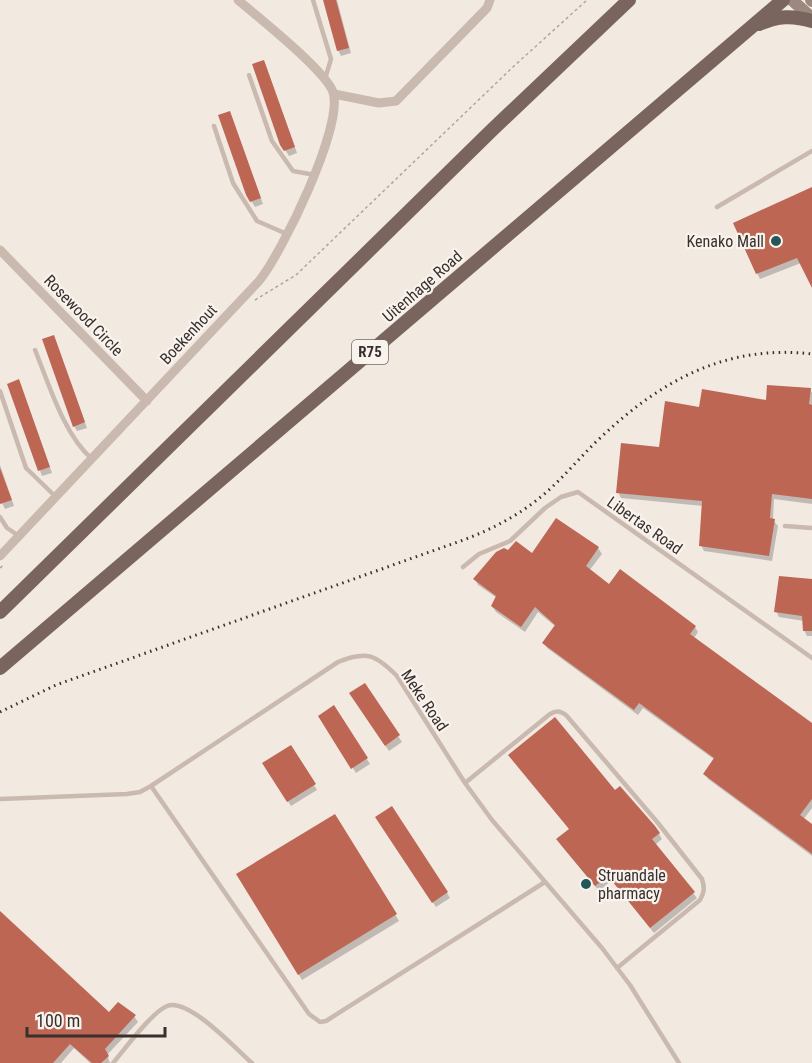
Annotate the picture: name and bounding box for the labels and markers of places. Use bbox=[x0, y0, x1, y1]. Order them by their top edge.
place label: Kenako Mall bbox=[687, 232, 764, 251]
marker: Kenako Mall bbox=[769, 234, 783, 248]
place label: Struandale pharmacy bbox=[598, 866, 666, 903]
marker: Struandale pharmacy bbox=[579, 877, 593, 891]

